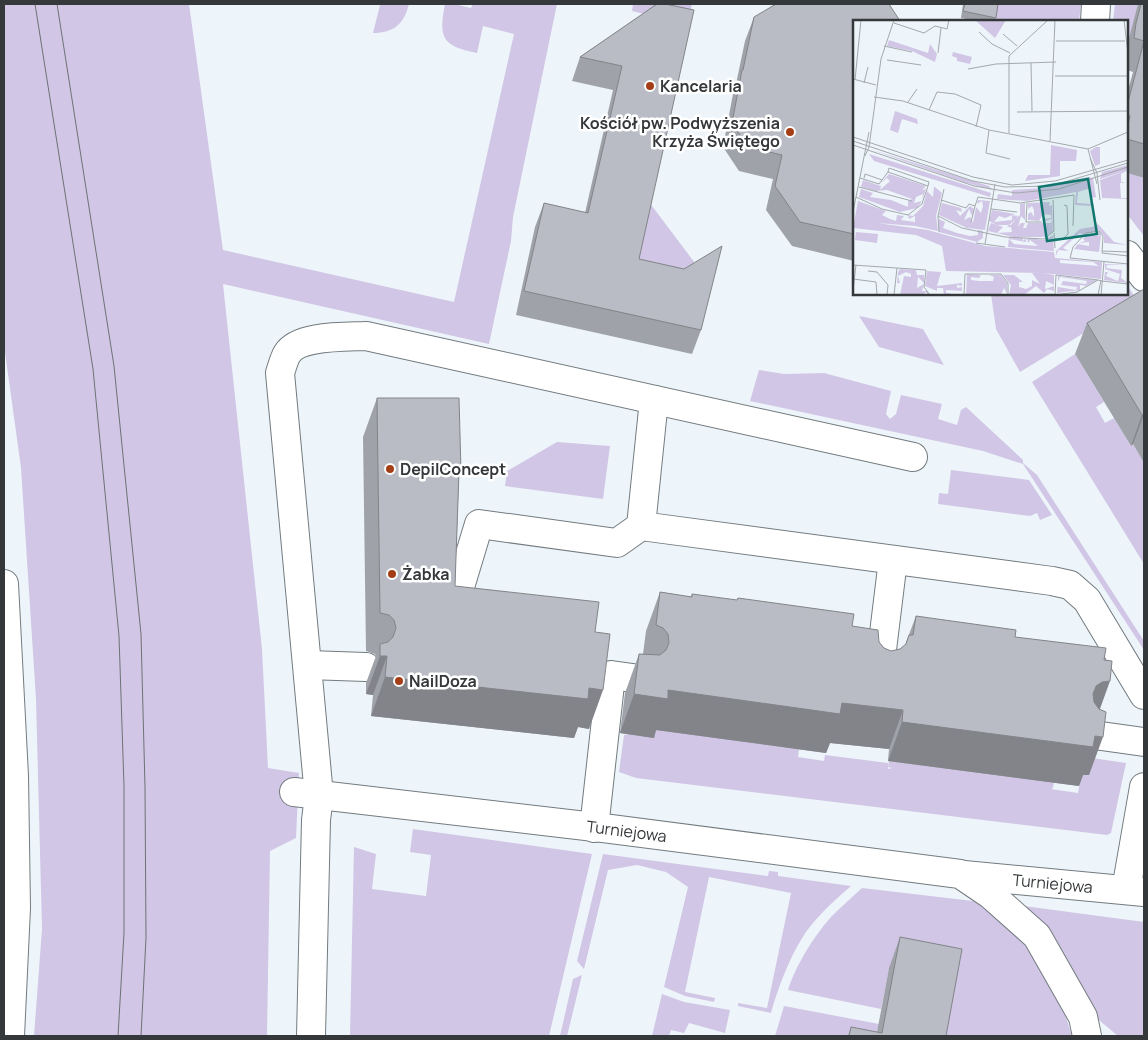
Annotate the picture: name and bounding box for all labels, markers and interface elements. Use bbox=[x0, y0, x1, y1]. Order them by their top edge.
inset map bbox=[853, 20, 1128, 295]
place label: Kancelaria bbox=[660, 75, 742, 97]
marker: Kancelaria bbox=[644, 80, 656, 92]
place label: Kościół pw. Podwyższenia Krzyża Świętego bbox=[580, 112, 780, 152]
marker: Kościół pw. Podwyższenia Krzyża Świętego bbox=[784, 126, 796, 138]
place label: DepilConcept bbox=[400, 458, 506, 480]
marker: DepilConcept bbox=[384, 463, 396, 475]
place label: Żabka bbox=[402, 563, 450, 585]
marker: Żabka bbox=[386, 568, 398, 580]
place label: NailDoza bbox=[409, 670, 477, 692]
marker: NailDoza bbox=[393, 675, 405, 687]
street label: Turniejowa bbox=[585, 815, 668, 847]
street label: Turniejowa bbox=[1011, 869, 1094, 898]

